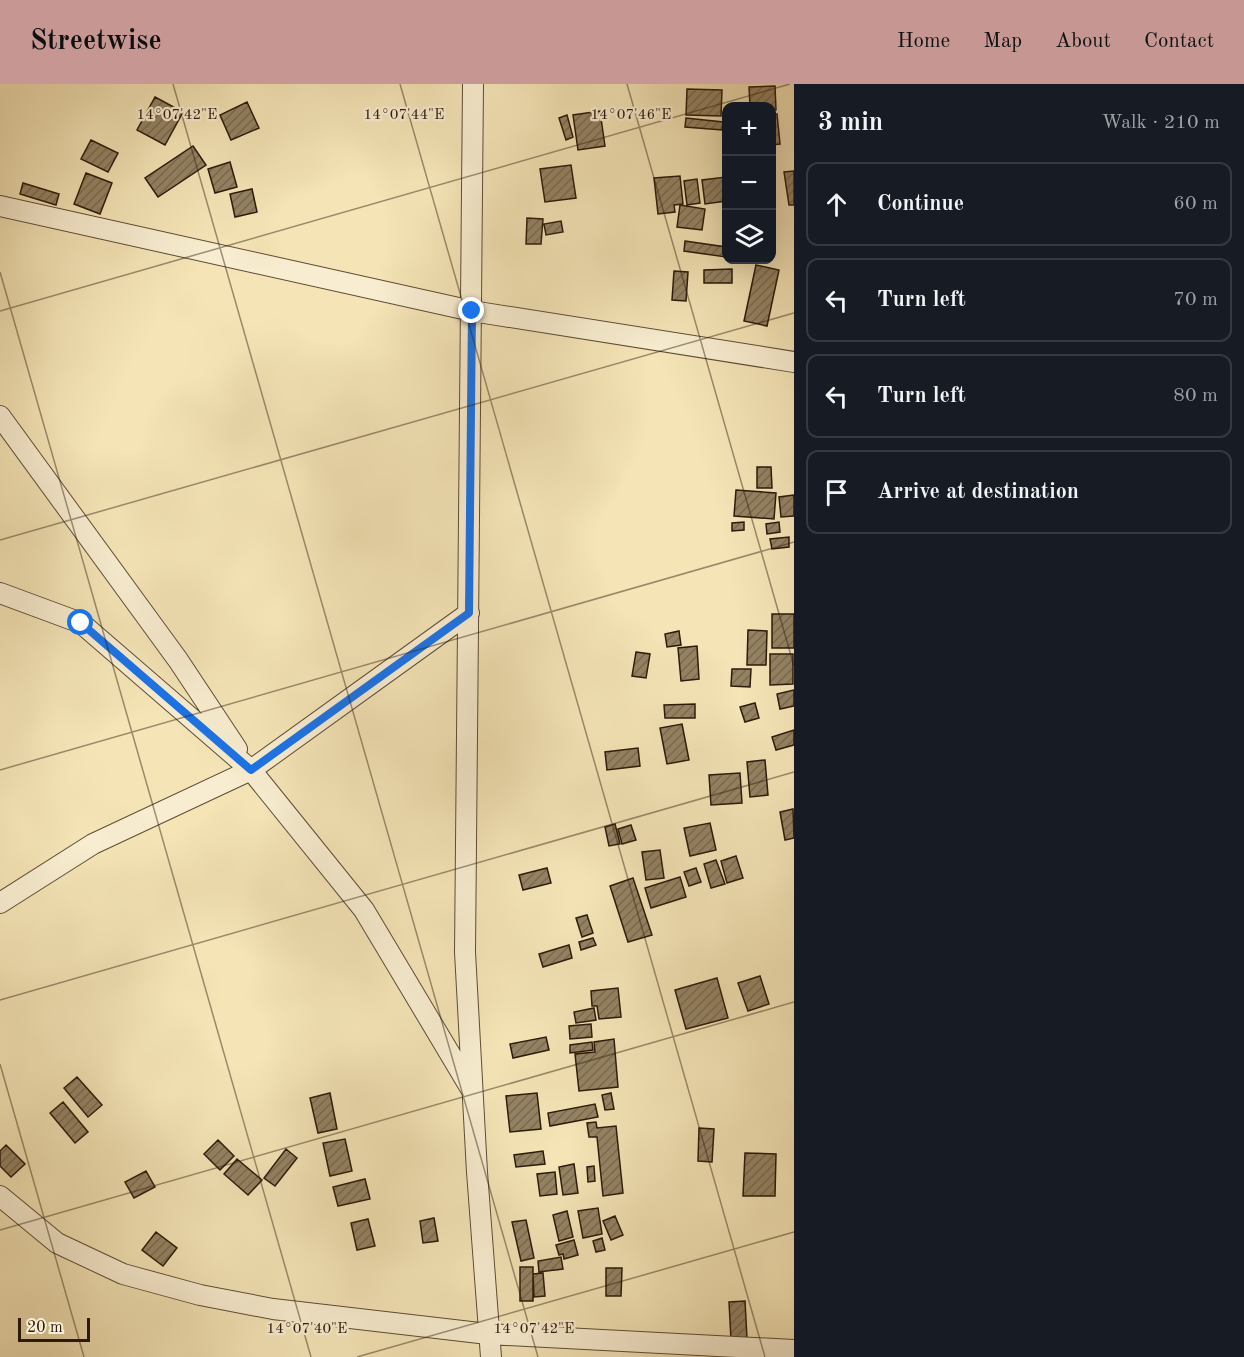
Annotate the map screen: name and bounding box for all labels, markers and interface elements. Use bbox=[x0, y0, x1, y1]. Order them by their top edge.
text: Streetwise bbox=[30, 28, 162, 56]
text: Home bbox=[897, 31, 950, 52]
text: Map bbox=[983, 31, 1022, 52]
text: About bbox=[1055, 31, 1111, 52]
text: Contact bbox=[1144, 31, 1214, 52]
map controls bbox=[722, 102, 776, 264]
button: + bbox=[722, 102, 776, 156]
text: 14°07'42"E bbox=[137, 108, 217, 123]
text: 14°07'44"E bbox=[364, 108, 444, 123]
text: 14°07'46"E bbox=[591, 108, 671, 123]
text: 3 min bbox=[818, 110, 883, 136]
text: Walk · 210 m bbox=[1101, 113, 1220, 133]
button: − bbox=[722, 156, 776, 210]
icon: ahead bbox=[820, 188, 853, 221]
text: Continue bbox=[877, 193, 964, 215]
text: 60 m bbox=[1173, 194, 1218, 214]
button: layers bbox=[722, 210, 776, 264]
icon: left bbox=[820, 284, 853, 317]
text: Turn left bbox=[877, 289, 966, 311]
text: 70 m bbox=[1173, 290, 1218, 310]
route end bbox=[458, 297, 484, 323]
icon: left bbox=[820, 380, 853, 413]
text: Turn left bbox=[877, 385, 966, 407]
text: 80 m bbox=[1173, 386, 1218, 406]
icon: arrive bbox=[820, 476, 853, 509]
text: Arrive at destination bbox=[877, 481, 1079, 503]
route start bbox=[67, 609, 93, 635]
scale bar bbox=[18, 1315, 90, 1342]
text: 20 m bbox=[27, 1320, 63, 1336]
text: 14°07'40"E bbox=[267, 1322, 347, 1337]
text: 14°07'42"E bbox=[494, 1322, 574, 1337]

